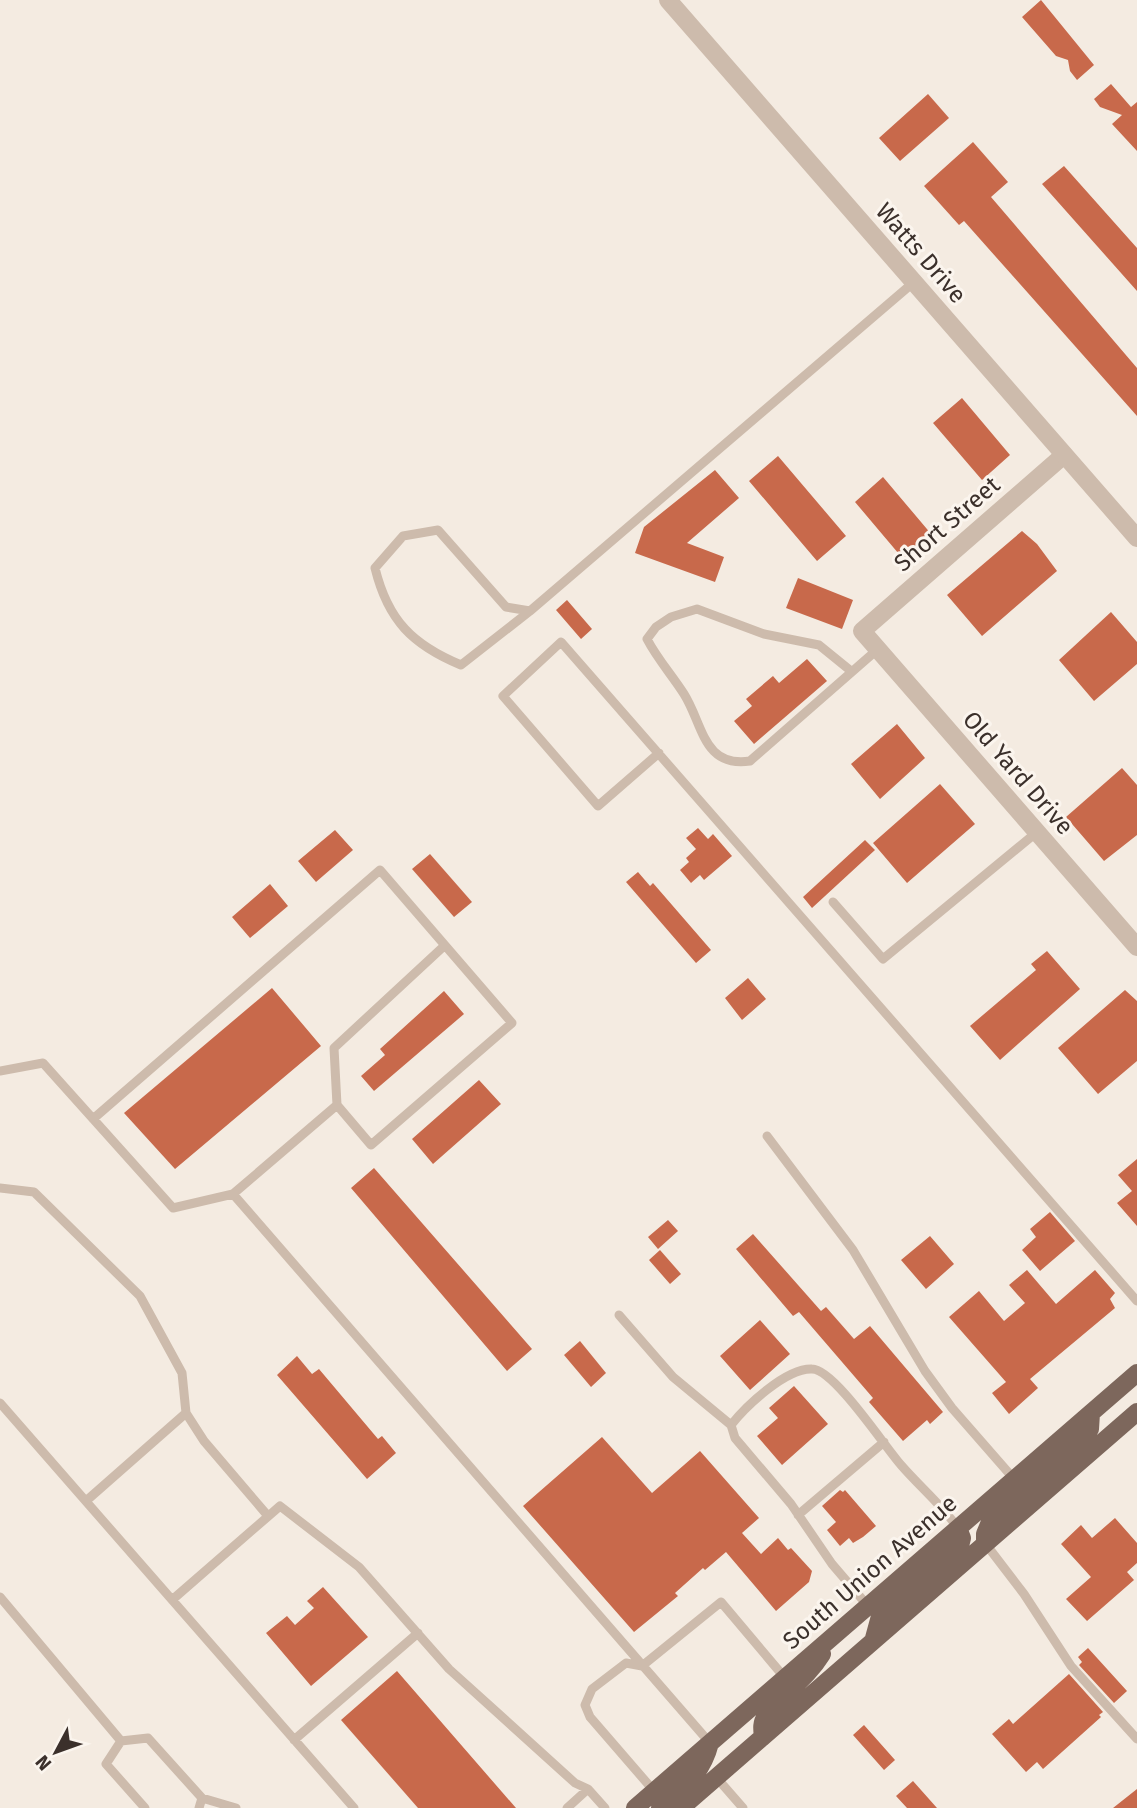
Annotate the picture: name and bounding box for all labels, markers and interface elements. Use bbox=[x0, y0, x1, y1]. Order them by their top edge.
street label: Watts Drive bbox=[870, 197, 972, 309]
street label: Short Street bbox=[889, 470, 1006, 577]
street label: Old Yard Drive bbox=[957, 706, 1079, 840]
street label: South Union Avenue bbox=[777, 1489, 963, 1655]
north arrow bbox=[21, 1717, 91, 1787]
text: N bbox=[31, 1751, 56, 1775]

